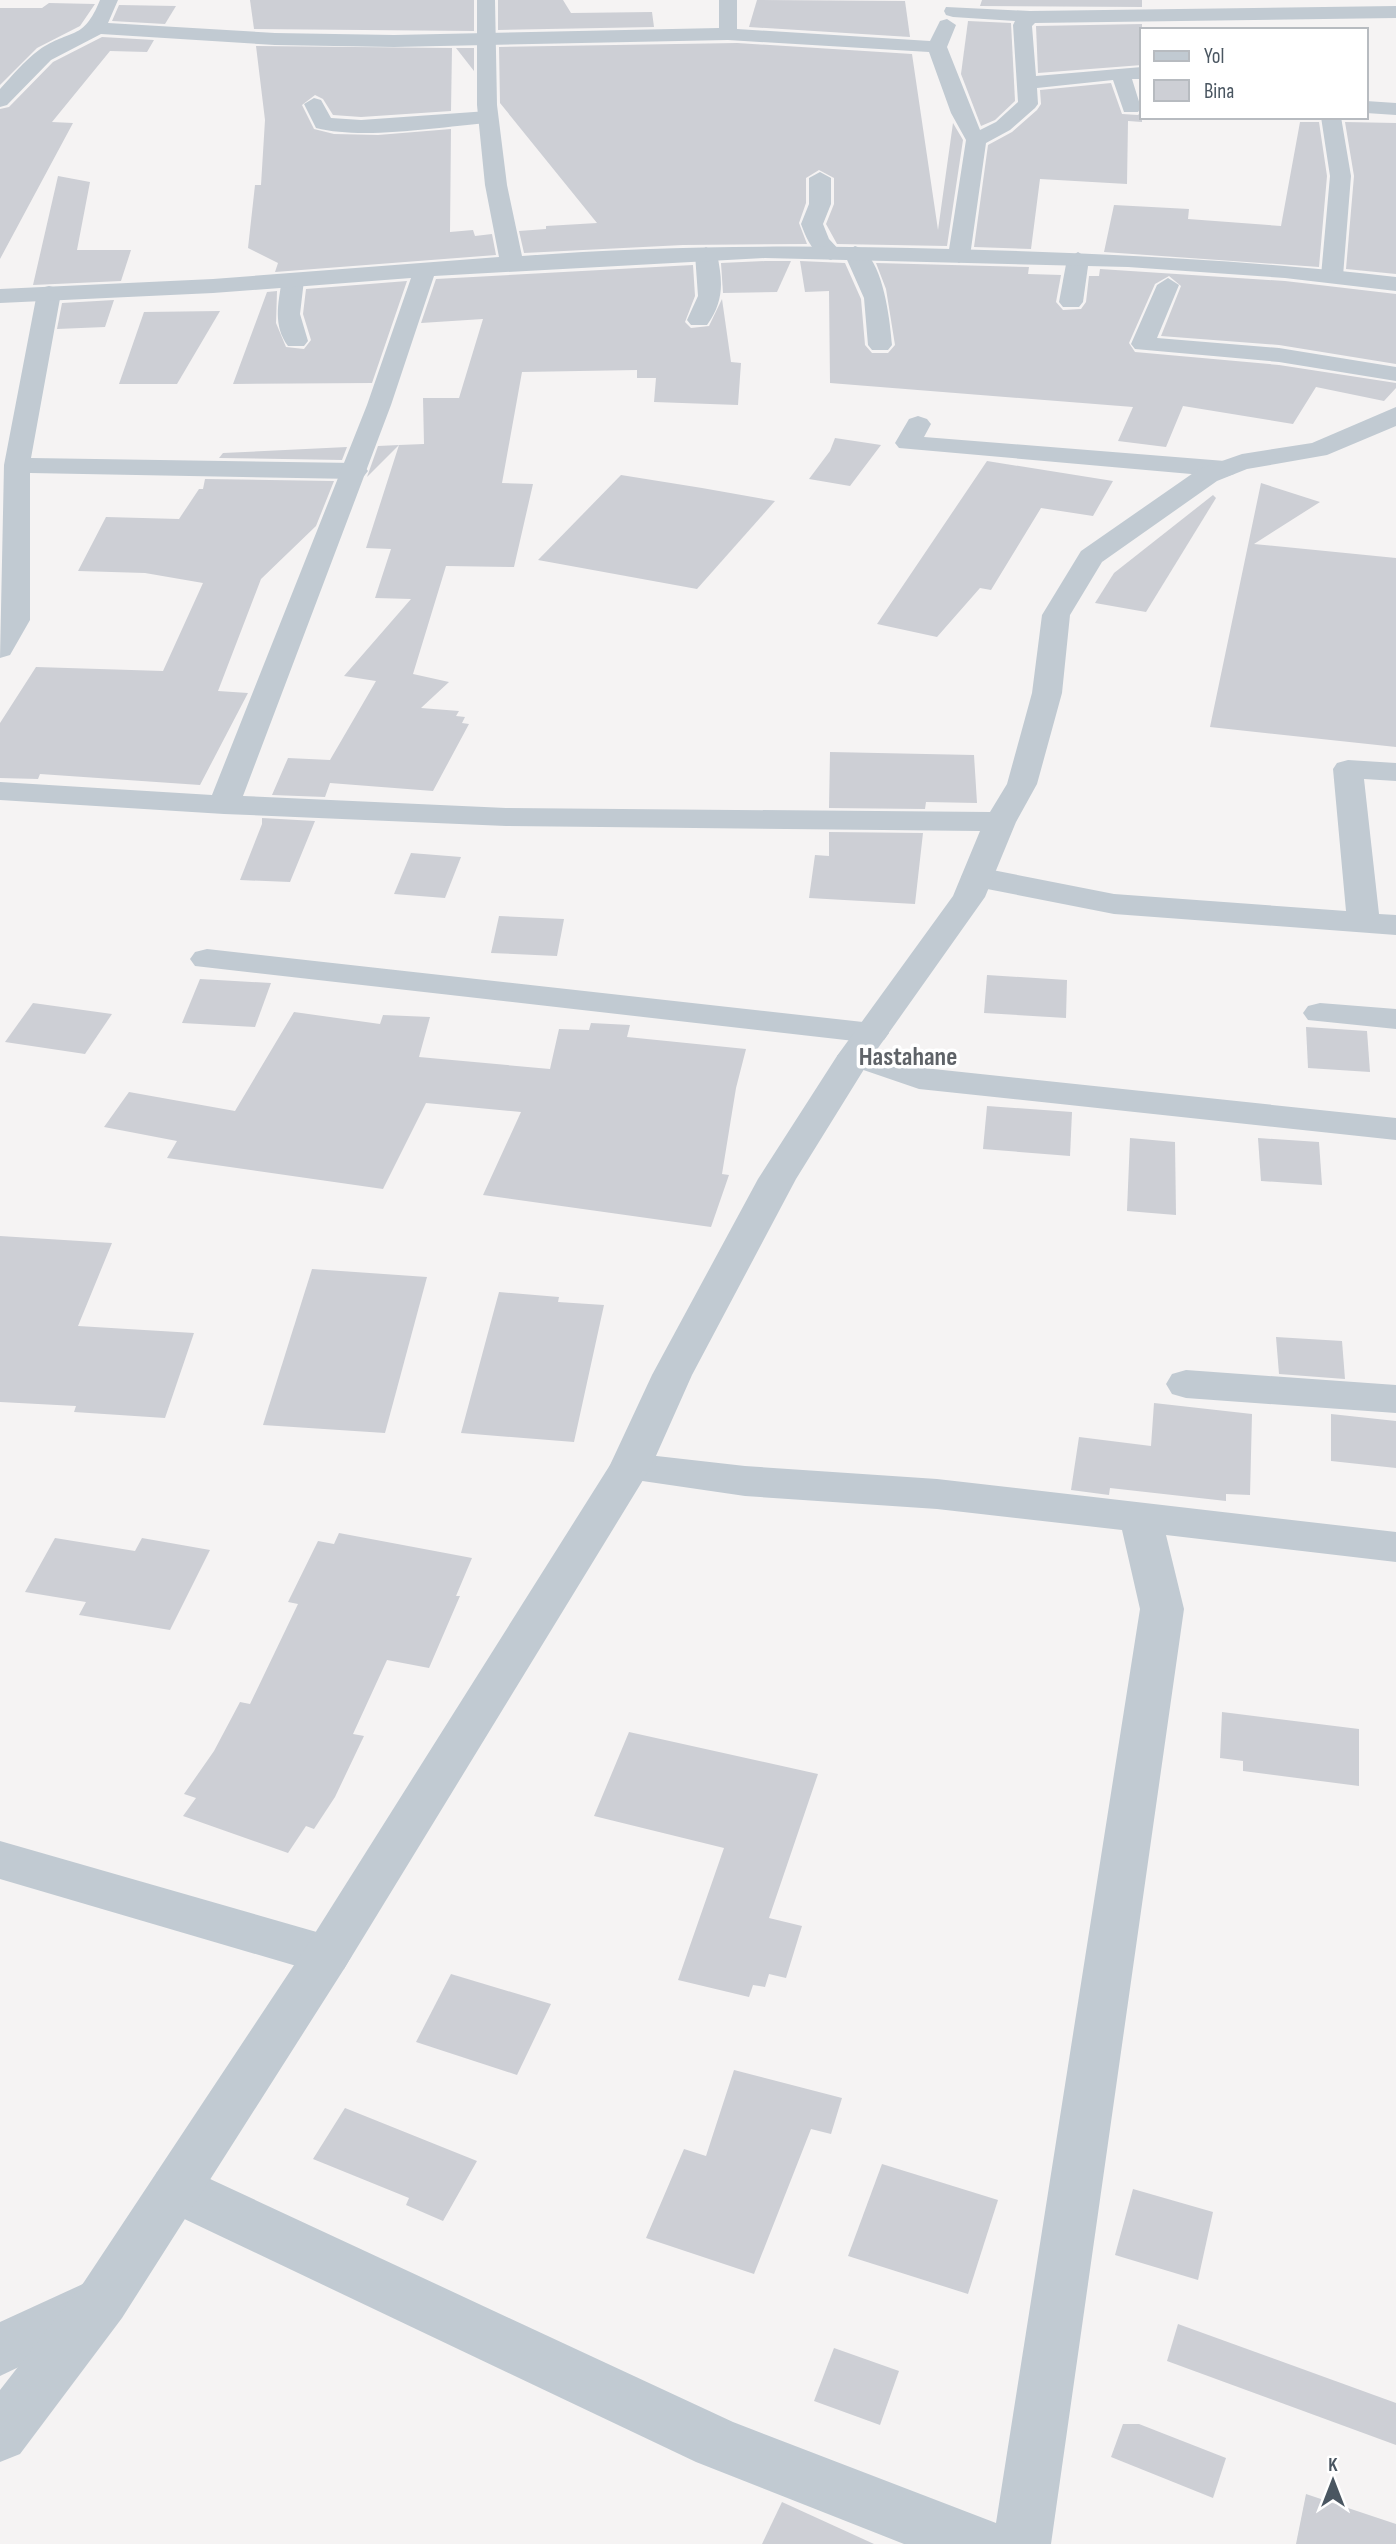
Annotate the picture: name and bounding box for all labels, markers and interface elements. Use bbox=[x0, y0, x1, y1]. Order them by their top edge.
legend bbox=[1140, 28, 1368, 119]
text: Yol bbox=[1204, 44, 1224, 69]
text: Bina bbox=[1204, 79, 1234, 104]
district label: Hastahane bbox=[859, 1042, 957, 1073]
north arrow bbox=[1298, 2446, 1368, 2516]
text: K bbox=[1328, 2454, 1338, 2477]

